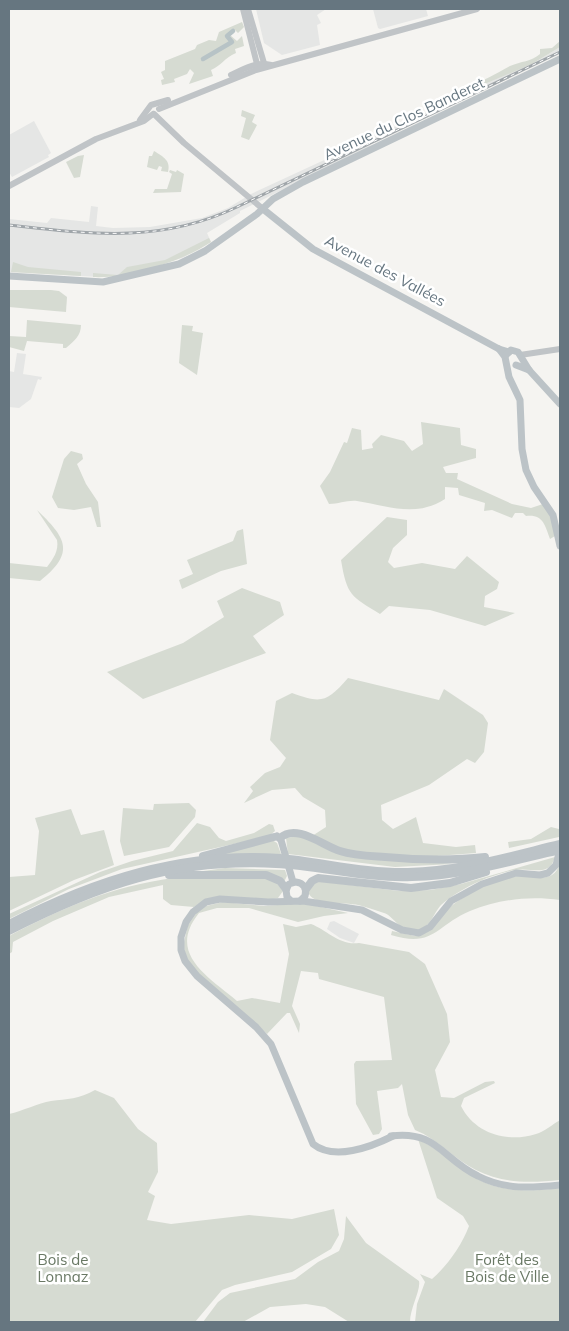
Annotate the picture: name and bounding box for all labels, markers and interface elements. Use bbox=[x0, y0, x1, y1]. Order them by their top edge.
street label: Avenue du Clos Banderet bbox=[320, 73, 487, 164]
street label: Avenue des Vallées bbox=[322, 231, 449, 310]
park label: Bois de Lonnaz bbox=[37, 1250, 89, 1286]
park label: Forêt des Bois de Ville bbox=[465, 1250, 549, 1286]

